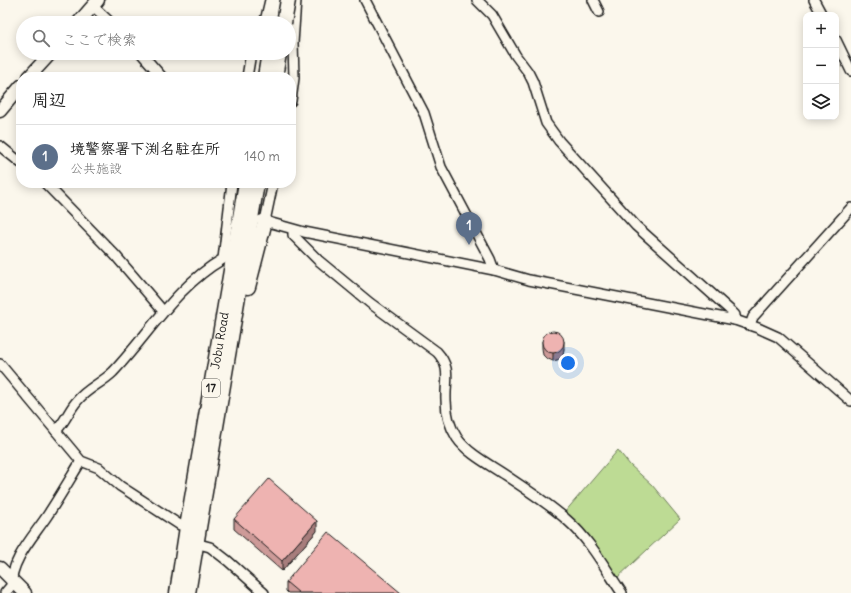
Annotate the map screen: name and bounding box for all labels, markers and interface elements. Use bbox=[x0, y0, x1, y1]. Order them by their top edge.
map controls bbox=[803, 12, 839, 120]
button: + bbox=[803, 12, 839, 48]
search box bbox=[16, 16, 296, 60]
icon: search bbox=[30, 27, 52, 49]
text: ここで検索 bbox=[62, 30, 137, 49]
button: − bbox=[803, 48, 839, 84]
button: layers bbox=[803, 84, 839, 120]
text: 周辺 bbox=[32, 89, 66, 111]
text: 境警察署下渕名駐在所 bbox=[70, 139, 220, 158]
text: 1 bbox=[42, 148, 48, 165]
text: 140 m bbox=[244, 148, 280, 165]
text: 公共施設 bbox=[70, 160, 122, 177]
pin: 1 bbox=[456, 212, 482, 245]
street label: Jobu Road bbox=[207, 311, 231, 370]
your location bbox=[558, 353, 578, 373]
road number: 17 bbox=[202, 379, 220, 397]

